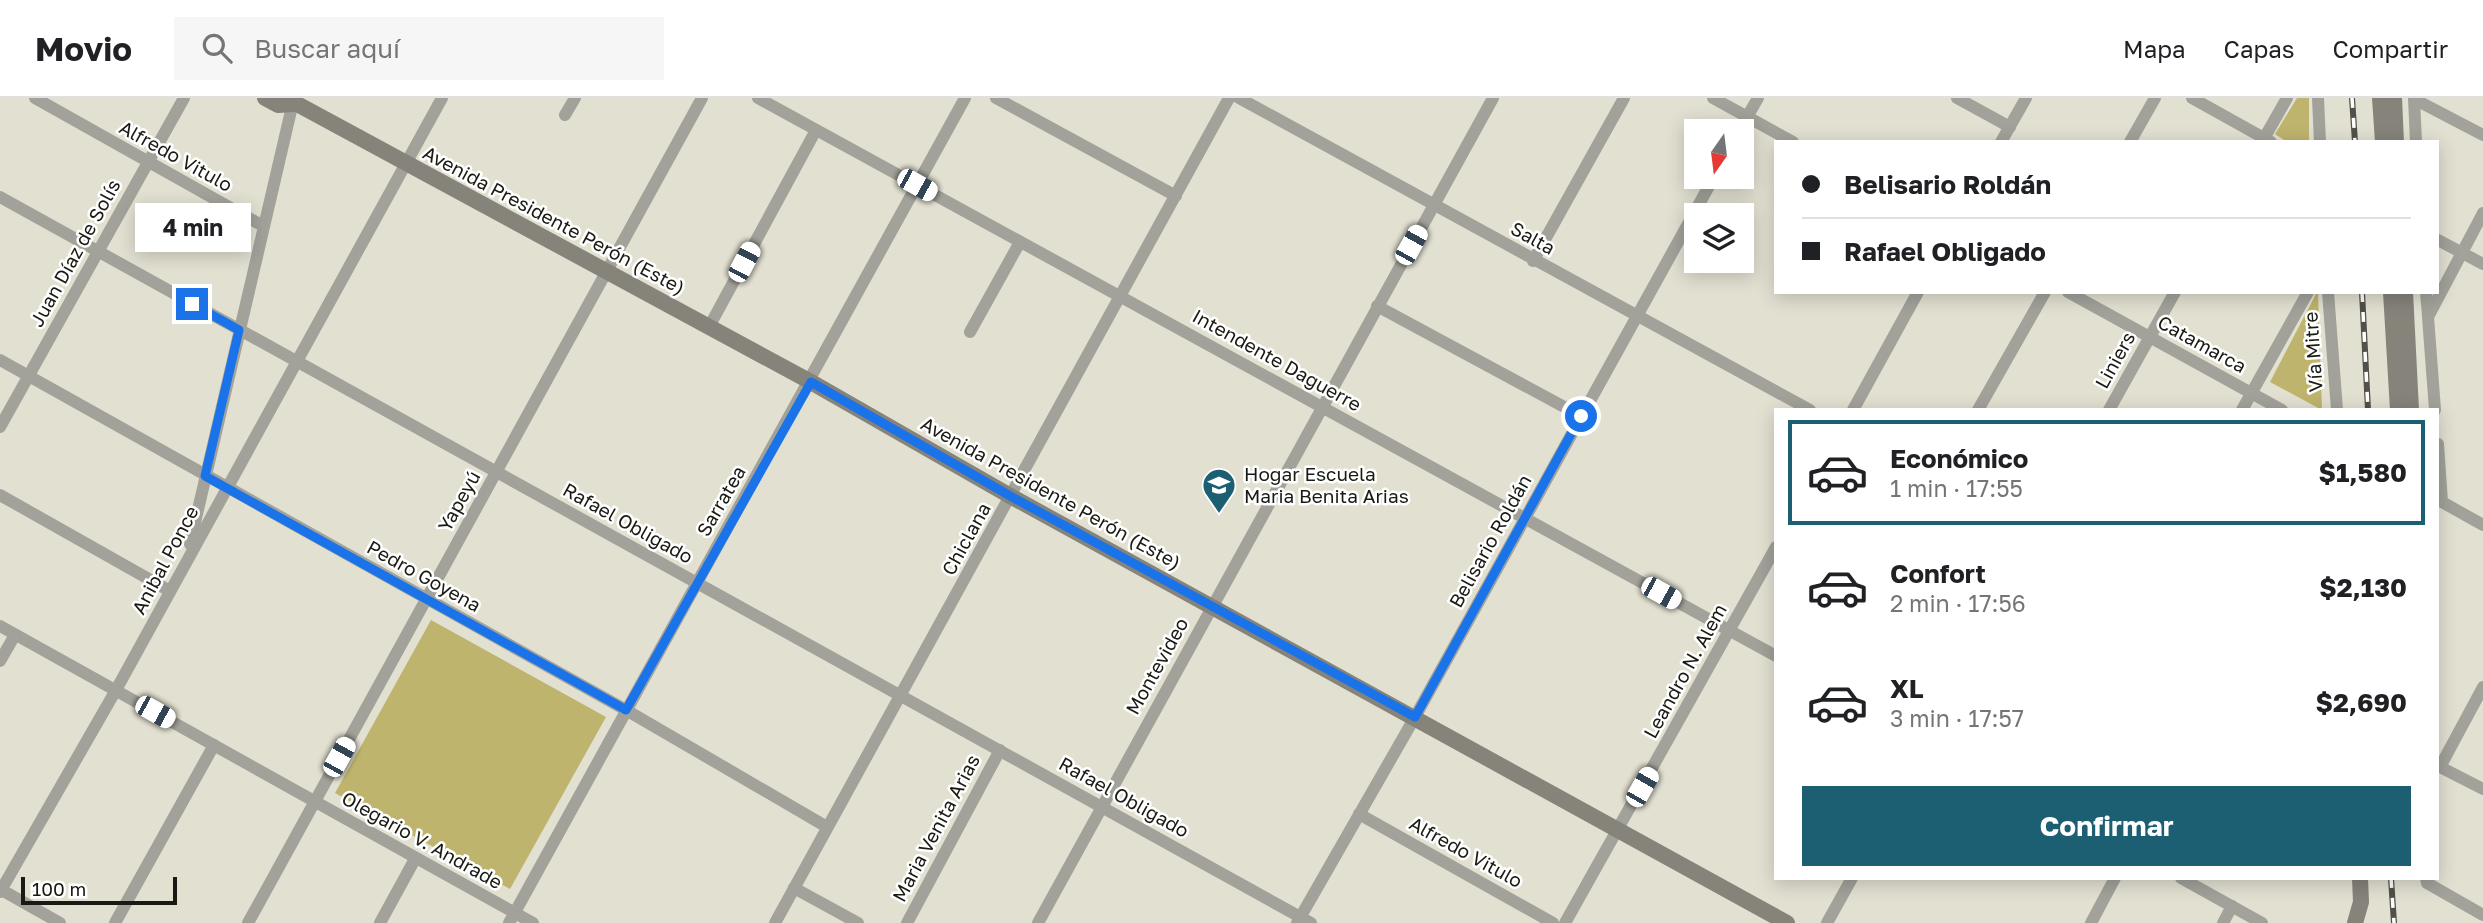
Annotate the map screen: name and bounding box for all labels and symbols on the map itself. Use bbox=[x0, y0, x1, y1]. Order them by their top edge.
street label: Alfredo Vitulo bbox=[116, 115, 237, 196]
north arrow bbox=[1684, 119, 1754, 189]
street label: Avenida Presidente Perón (Este) bbox=[419, 141, 689, 299]
car bbox=[894, 166, 941, 204]
street label: Juan Díaz de Solís bbox=[24, 175, 125, 331]
callout: 4 min bbox=[134, 202, 250, 252]
street label: Salta bbox=[1507, 216, 1559, 259]
car bbox=[1392, 222, 1431, 268]
car bbox=[725, 239, 764, 285]
route end bbox=[176, 288, 208, 320]
street label: Intendente Daguerre bbox=[1189, 304, 1366, 415]
street label: Catamarca bbox=[2154, 310, 2251, 377]
street label: Vía Mitre bbox=[2298, 311, 2327, 393]
street label: Liniers bbox=[2090, 327, 2139, 392]
route start bbox=[1565, 400, 1597, 432]
street label: Avenida Presidente Perón (Este) bbox=[917, 411, 1185, 574]
street label: Sarratea bbox=[691, 461, 750, 540]
place label: Hogar Escuela Maria Benita Arias bbox=[1244, 462, 1409, 507]
street label: Yapeyú bbox=[433, 466, 485, 535]
school or university icon: Hogar Escuela Maria Benita Arias bbox=[1200, 466, 1238, 515]
street label: Belisario Roldán bbox=[1444, 470, 1536, 611]
street label: Rafael Obligado bbox=[559, 477, 697, 568]
street label: Chiclana bbox=[936, 499, 995, 579]
street label: Anibal Ponce bbox=[126, 502, 203, 618]
street label: Pedro Goyena bbox=[363, 535, 485, 616]
car bbox=[1638, 574, 1685, 612]
street label: Leandro N. Alem bbox=[1638, 600, 1731, 742]
street label: Montevideo bbox=[1120, 613, 1193, 718]
car bbox=[132, 693, 179, 731]
car bbox=[320, 734, 359, 780]
street label: Maria Venita Arias bbox=[887, 750, 984, 905]
street label: Rafael Obligado bbox=[1055, 751, 1193, 842]
car bbox=[1623, 764, 1662, 810]
street label: Olegario V. Andrade bbox=[338, 786, 506, 893]
street label: Alfredo Vitulo bbox=[1406, 811, 1527, 892]
scale bar bbox=[21, 874, 177, 906]

